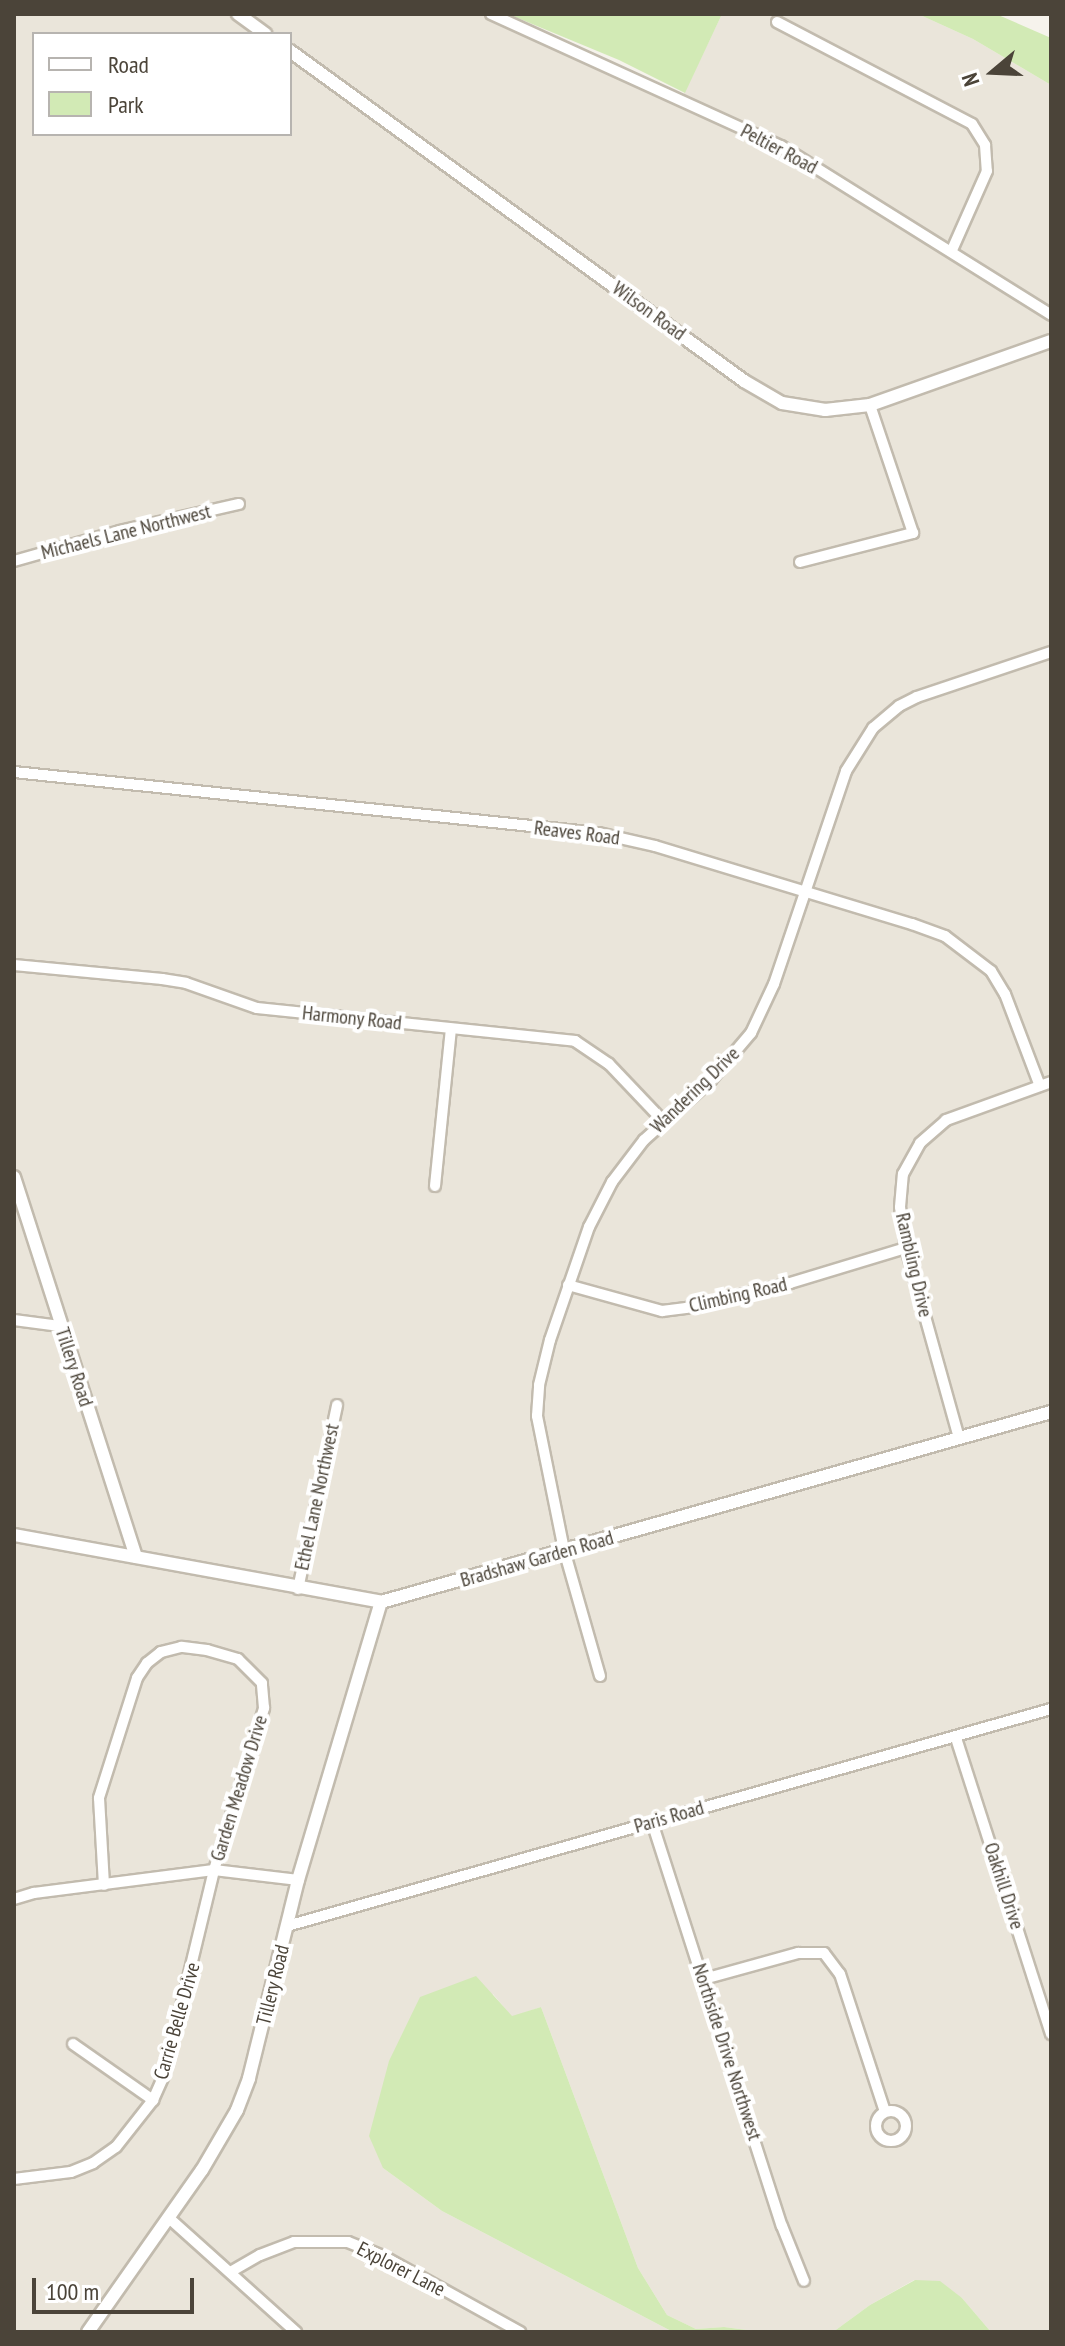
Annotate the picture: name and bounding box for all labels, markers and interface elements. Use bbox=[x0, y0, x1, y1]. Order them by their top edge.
legend bbox=[32, 32, 292, 136]
north arrow bbox=[953, 32, 1033, 112]
text: Road bbox=[108, 49, 149, 80]
text: N bbox=[955, 70, 985, 90]
text: Park bbox=[108, 89, 144, 120]
street label: Peltier Road bbox=[737, 119, 821, 179]
street label: Wilson Road bbox=[608, 276, 690, 346]
street label: Michaels Lane Northwest bbox=[39, 499, 213, 565]
street label: Reaves Road bbox=[533, 816, 621, 850]
street label: Harmony Road bbox=[301, 1001, 403, 1035]
street label: Wandering Drive bbox=[646, 1042, 744, 1138]
street label: Rambling Drive bbox=[890, 1211, 938, 1319]
street label: Climbing Road bbox=[687, 1272, 789, 1318]
street label: Tillery Road bbox=[50, 1324, 98, 1410]
street label: Ethel Lane Northwest bbox=[290, 1422, 344, 1572]
street label: Bradshaw Garden Road bbox=[457, 1526, 617, 1592]
street label: Garden Meadow Drive bbox=[205, 1712, 273, 1864]
street label: Paris Road bbox=[631, 1796, 707, 1838]
street label: Oakhill Drive bbox=[979, 1840, 1029, 1932]
street label: Tillery Road bbox=[251, 1942, 295, 2028]
street label: Carrie Belle Drive bbox=[149, 1960, 205, 2082]
street label: Northside Drive Northwest bbox=[687, 1961, 767, 2143]
street label: Explorer Lane bbox=[353, 2237, 449, 2301]
scale bar bbox=[36, 2262, 198, 2312]
text: 100 m bbox=[46, 2276, 99, 2307]

